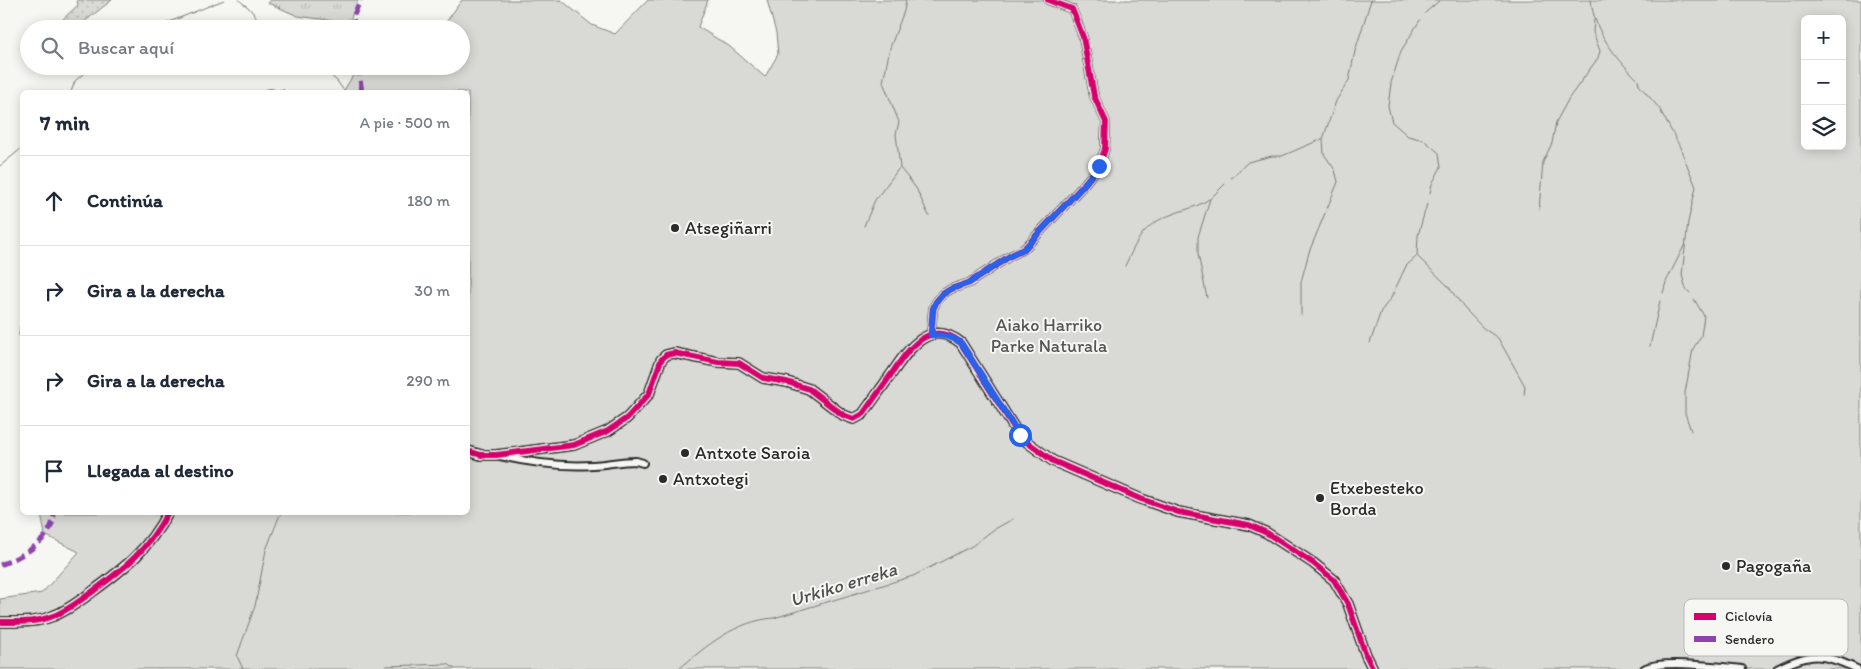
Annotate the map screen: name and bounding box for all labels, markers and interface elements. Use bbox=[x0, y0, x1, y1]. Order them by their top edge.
map controls bbox=[1801, 15, 1846, 150]
button: + bbox=[1801, 15, 1846, 60]
search box bbox=[20, 20, 470, 75]
icon: search bbox=[38, 34, 66, 62]
text: Buscar aquí bbox=[78, 36, 174, 59]
button: − bbox=[1801, 60, 1846, 105]
button: layers bbox=[1801, 105, 1846, 150]
text: 7 min bbox=[40, 110, 89, 135]
text: A pie · 500 m bbox=[360, 113, 450, 132]
route end bbox=[1088, 155, 1111, 178]
icon: ahead bbox=[40, 187, 68, 215]
text: Continúa bbox=[87, 189, 163, 212]
text: 180 m bbox=[407, 191, 450, 210]
place label: Atsegiñarri bbox=[685, 217, 772, 239]
marker: Atsegiñarri bbox=[669, 222, 681, 234]
icon: right bbox=[40, 277, 68, 305]
text: Gira a la derecha bbox=[87, 279, 225, 302]
text: 30 m bbox=[414, 281, 450, 300]
park label: Aiako Harriko Parke Naturala bbox=[991, 314, 1108, 357]
icon: right bbox=[40, 367, 68, 395]
text: Gira a la derecha bbox=[87, 369, 225, 392]
text: 290 m bbox=[406, 371, 450, 390]
route start bbox=[1009, 424, 1032, 447]
place label: Antxote Saroia bbox=[695, 442, 811, 464]
marker: Antxote Saroia bbox=[679, 447, 691, 459]
icon: arrive bbox=[40, 457, 68, 485]
text: Llegada al destino bbox=[87, 459, 234, 482]
place label: Antxotegi bbox=[673, 468, 749, 490]
marker: Antxotegi bbox=[657, 473, 669, 485]
place label: Etxebesteko Borda bbox=[1330, 477, 1424, 520]
marker: Etxebesteko Borda bbox=[1314, 492, 1326, 504]
place label: Pagogaña bbox=[1736, 555, 1812, 577]
water label: Urkiko erreka bbox=[787, 557, 900, 612]
marker: Pagogaña bbox=[1720, 560, 1732, 572]
legend bbox=[1684, 599, 1848, 656]
text: Ciclovía bbox=[1725, 608, 1773, 625]
text: Sendero bbox=[1725, 631, 1774, 648]

